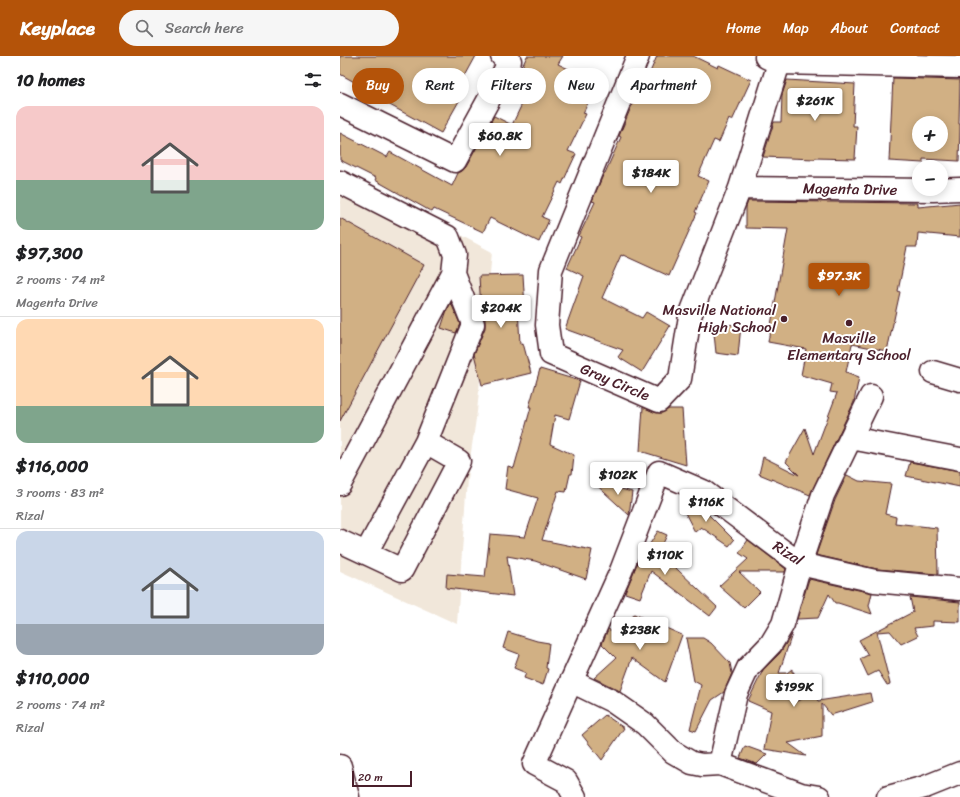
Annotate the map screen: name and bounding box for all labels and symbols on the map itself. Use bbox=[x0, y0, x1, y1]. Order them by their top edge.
pin: $261K bbox=[787, 88, 843, 122]
pin: $60.8K bbox=[467, 123, 533, 157]
pin: $184K bbox=[623, 160, 679, 194]
street label: Magenta Drive bbox=[802, 175, 898, 203]
pin: $97.3K bbox=[806, 263, 872, 297]
pin: $204K bbox=[473, 295, 529, 329]
place label: Masville National High School bbox=[663, 297, 777, 340]
marker: Masville National High School bbox=[779, 314, 789, 324]
marker: Masville Elementary School bbox=[844, 318, 854, 328]
place label: Masville Elementary School bbox=[787, 325, 912, 368]
street label: Gray Circle bbox=[576, 356, 654, 408]
pin: $102K bbox=[590, 462, 646, 496]
pin: $116K bbox=[678, 489, 734, 523]
street label: Rizal bbox=[767, 533, 809, 573]
pin: $110K bbox=[637, 542, 693, 576]
pin: $238K bbox=[612, 617, 668, 651]
pin: $199K bbox=[766, 674, 822, 708]
scale bar bbox=[352, 769, 412, 788]

